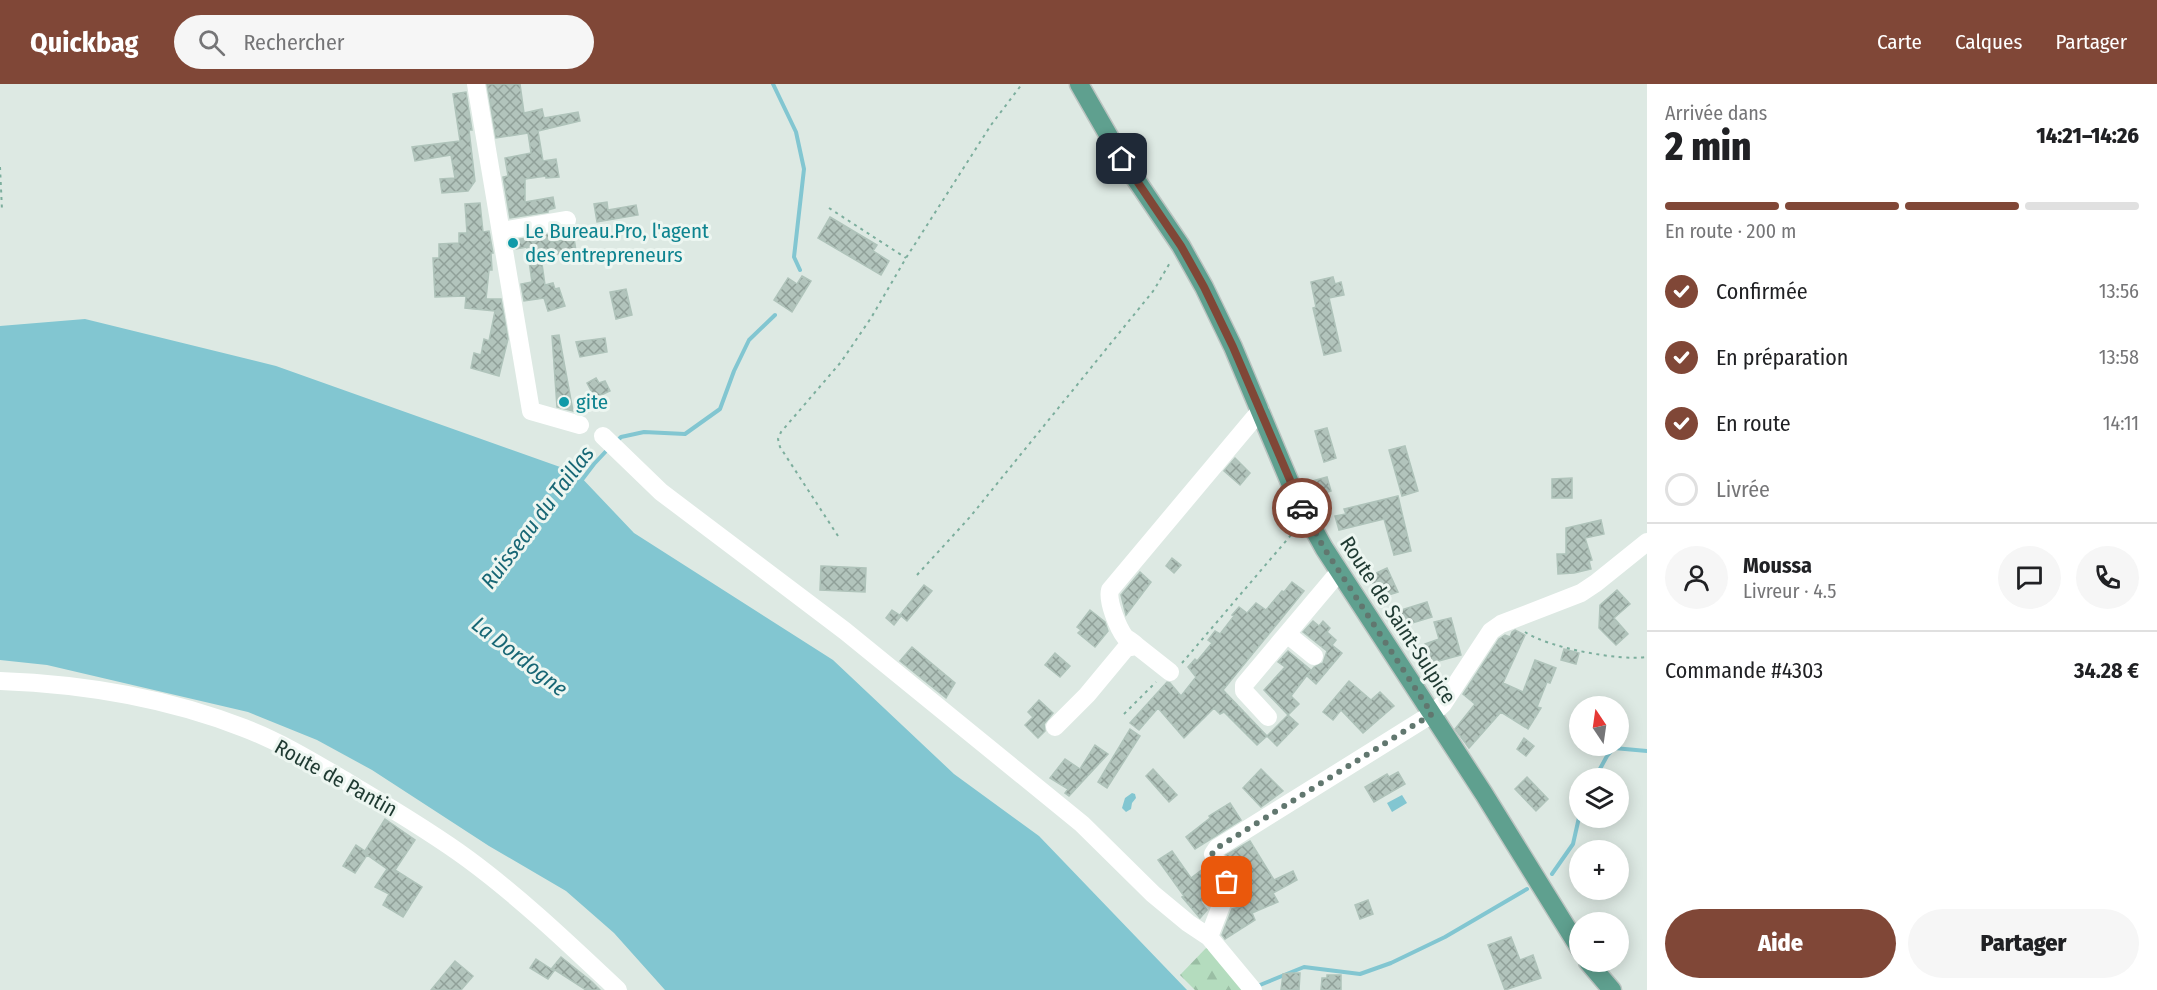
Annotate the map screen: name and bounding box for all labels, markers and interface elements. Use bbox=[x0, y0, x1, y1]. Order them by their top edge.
search box bbox=[174, 15, 594, 69]
text: Quickbag bbox=[30, 26, 138, 59]
icon: search bbox=[195, 26, 228, 59]
text: Rechercher bbox=[243, 29, 344, 56]
text: Carte bbox=[1877, 29, 1922, 55]
text: Calques bbox=[1955, 29, 2022, 55]
text: Partager bbox=[2055, 29, 2127, 55]
text: Arrivée dans bbox=[1665, 101, 1767, 125]
text: 14:21–14:26 bbox=[2036, 122, 2139, 149]
text: 2 min bbox=[1665, 124, 1751, 170]
pin bbox=[1096, 133, 1147, 184]
icon: home bbox=[1105, 142, 1138, 175]
place label: Le Bureau.Pro, l'agent des entrepreneurs bbox=[525, 218, 709, 268]
text: En route · 200 m bbox=[1665, 219, 1796, 243]
marker: Le Bureau.Pro, l'agent des entrepreneurs bbox=[506, 236, 520, 250]
icon: check bbox=[1665, 275, 1698, 308]
text: Confirmée bbox=[1716, 278, 1808, 305]
text: 13:56 bbox=[2099, 279, 2139, 303]
icon: check bbox=[1665, 341, 1698, 374]
text: En préparation bbox=[1716, 344, 1848, 371]
text: 13:58 bbox=[2099, 345, 2139, 369]
place label: gite bbox=[576, 389, 608, 415]
marker: gite bbox=[557, 395, 571, 409]
icon: check bbox=[1665, 407, 1698, 440]
text: En route bbox=[1716, 410, 1791, 437]
text: 14:11 bbox=[2103, 411, 2139, 435]
water label: Ruisseau du Taillas bbox=[475, 441, 600, 594]
text: Livrée bbox=[1716, 476, 1770, 503]
courier bbox=[1272, 478, 1332, 538]
icon: car bbox=[1286, 492, 1319, 525]
street label: Route de Saint-Sulpice bbox=[1334, 532, 1462, 708]
button: person bbox=[1665, 546, 1728, 609]
button: chat bbox=[1998, 546, 2061, 609]
button: phone bbox=[2076, 546, 2139, 609]
text: Moussa bbox=[1743, 552, 1812, 579]
text: Livreur · 4.5 bbox=[1743, 579, 1836, 603]
water label: La Dordogne bbox=[467, 611, 573, 702]
text: Commande #4303 bbox=[1665, 657, 1823, 684]
text: 34.28 € bbox=[2074, 657, 2139, 684]
north arrow bbox=[1569, 696, 1629, 756]
map controls bbox=[1569, 696, 1629, 972]
street label: Route de Pantin bbox=[270, 734, 402, 822]
button: layers bbox=[1569, 768, 1629, 828]
button: + bbox=[1569, 840, 1629, 900]
pin bbox=[1201, 856, 1252, 907]
icon: bag bbox=[1210, 865, 1243, 898]
button: Aide bbox=[1665, 909, 1896, 978]
button: Partager bbox=[1908, 909, 2139, 978]
button: − bbox=[1569, 912, 1629, 972]

